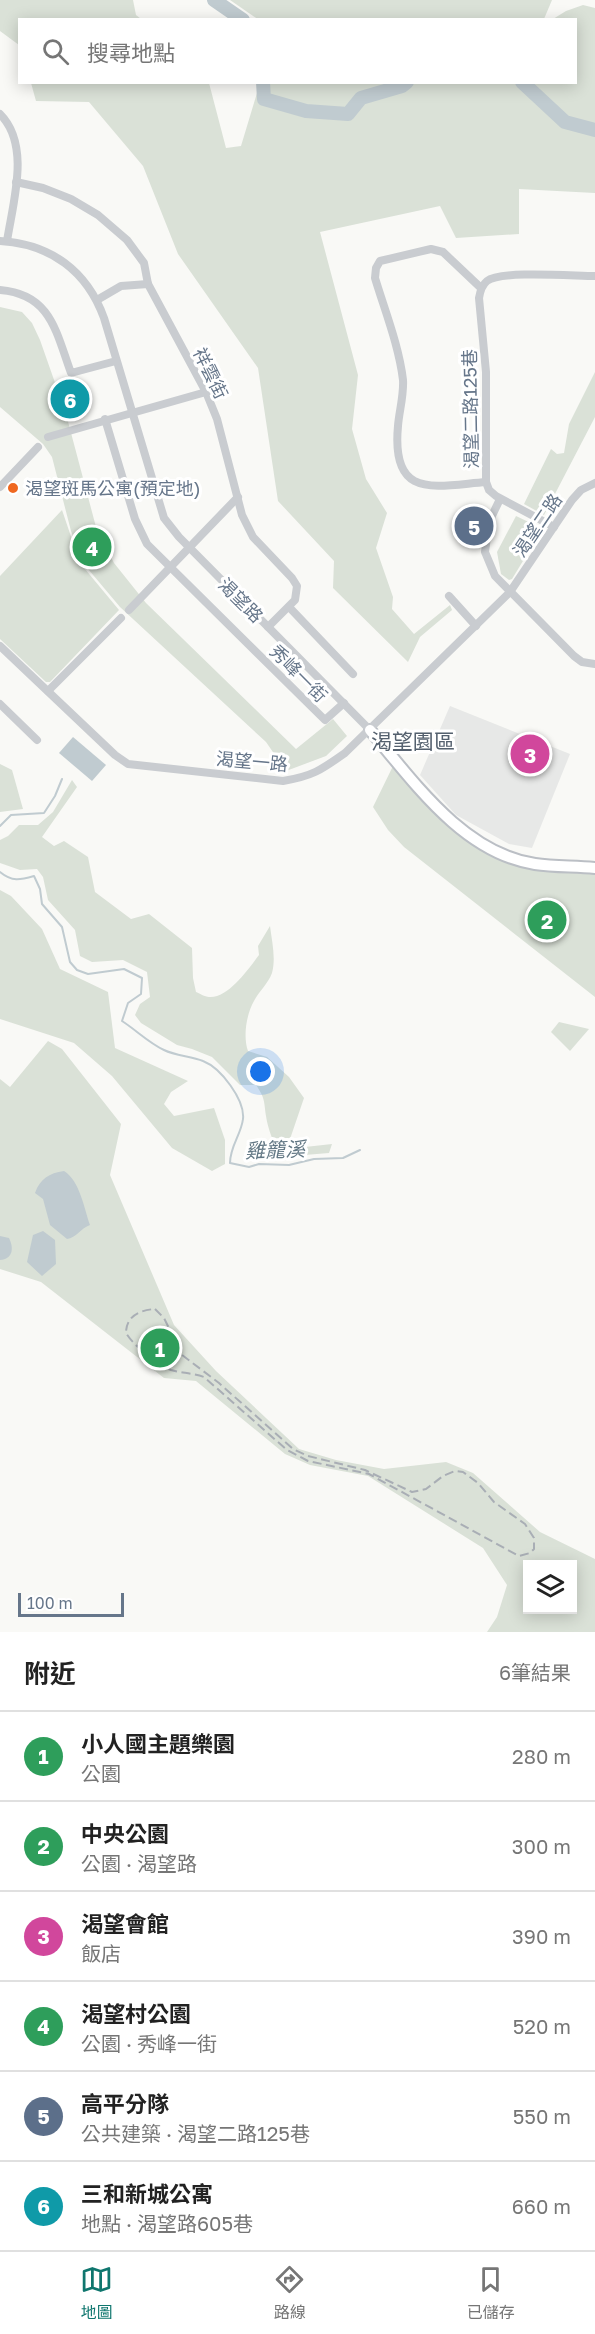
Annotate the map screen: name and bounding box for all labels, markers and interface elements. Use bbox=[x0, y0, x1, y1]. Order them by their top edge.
search box bbox=[18, 18, 577, 84]
icon: search bbox=[39, 35, 72, 68]
text: 搜尋地點 bbox=[87, 39, 175, 66]
street label: 祥雲街 bbox=[189, 344, 233, 402]
street label: 渴望二路125巷 bbox=[458, 349, 482, 469]
pin: 6 bbox=[50, 376, 90, 422]
place label: 渴望斑馬公寓(預定地) bbox=[25, 477, 201, 499]
marker: 渴望斑馬公寓(預定地) bbox=[6, 481, 20, 495]
street label: 渴望二路 bbox=[508, 489, 566, 561]
pin: 5 bbox=[454, 504, 494, 548]
pin: 4 bbox=[72, 524, 112, 570]
street label: 渴望路 bbox=[214, 573, 268, 627]
street label: 秀峰一街 bbox=[266, 640, 332, 706]
district label: 渴望園區 bbox=[371, 728, 455, 754]
pin: 3 bbox=[510, 732, 550, 777]
street label: 渴望一路 bbox=[215, 747, 289, 775]
pin: 2 bbox=[528, 898, 566, 942]
your location bbox=[246, 1057, 275, 1086]
water label: 雞籠溪 bbox=[245, 1136, 308, 1162]
pin: 1 bbox=[140, 1326, 180, 1370]
map controls bbox=[523, 1560, 577, 1614]
button: layers bbox=[523, 1560, 577, 1614]
scale bar bbox=[18, 1590, 124, 1618]
text: 100 m bbox=[27, 1593, 73, 1613]
text: 附近 bbox=[24, 1658, 76, 1689]
text: 6筆結果 bbox=[499, 1660, 571, 1684]
text: 小人國主題樂園 bbox=[81, 1730, 235, 1757]
text: 1 bbox=[38, 1744, 49, 1768]
text: 280 m bbox=[512, 1744, 571, 1768]
text: 公園 bbox=[81, 1761, 121, 1785]
text: 中央公園 bbox=[81, 1820, 169, 1847]
text: 2 bbox=[37, 1834, 50, 1858]
text: 300 m bbox=[512, 1834, 571, 1858]
text: 公園 · 渴望路 bbox=[81, 1851, 197, 1875]
text: 渴望會館 bbox=[81, 1910, 169, 1937]
text: 3 bbox=[37, 1924, 50, 1948]
text: 390 m bbox=[512, 1924, 571, 1948]
text: 飯店 bbox=[81, 1941, 121, 1965]
text: 渴望村公園 bbox=[81, 2000, 191, 2027]
text: 4 bbox=[37, 2014, 50, 2038]
text: 520 m bbox=[513, 2014, 571, 2038]
text: 公園 · 秀峰一街 bbox=[81, 2031, 217, 2055]
text: 高平分隊 bbox=[81, 2090, 169, 2117]
text: 5 bbox=[37, 2104, 50, 2128]
text: 550 m bbox=[513, 2104, 571, 2128]
text: 公共建築 · 渴望二路125巷 bbox=[81, 2121, 310, 2145]
text: 三和新城公寓 bbox=[81, 2180, 213, 2207]
text: 6 bbox=[37, 2194, 50, 2218]
text: 660 m bbox=[512, 2194, 571, 2218]
text: 地點 · 渴望路605巷 bbox=[81, 2211, 253, 2235]
tab: 地圖 bbox=[80, 2263, 113, 2323]
tab: 路線 bbox=[273, 2263, 306, 2323]
tab: 已儲存 bbox=[467, 2263, 515, 2323]

